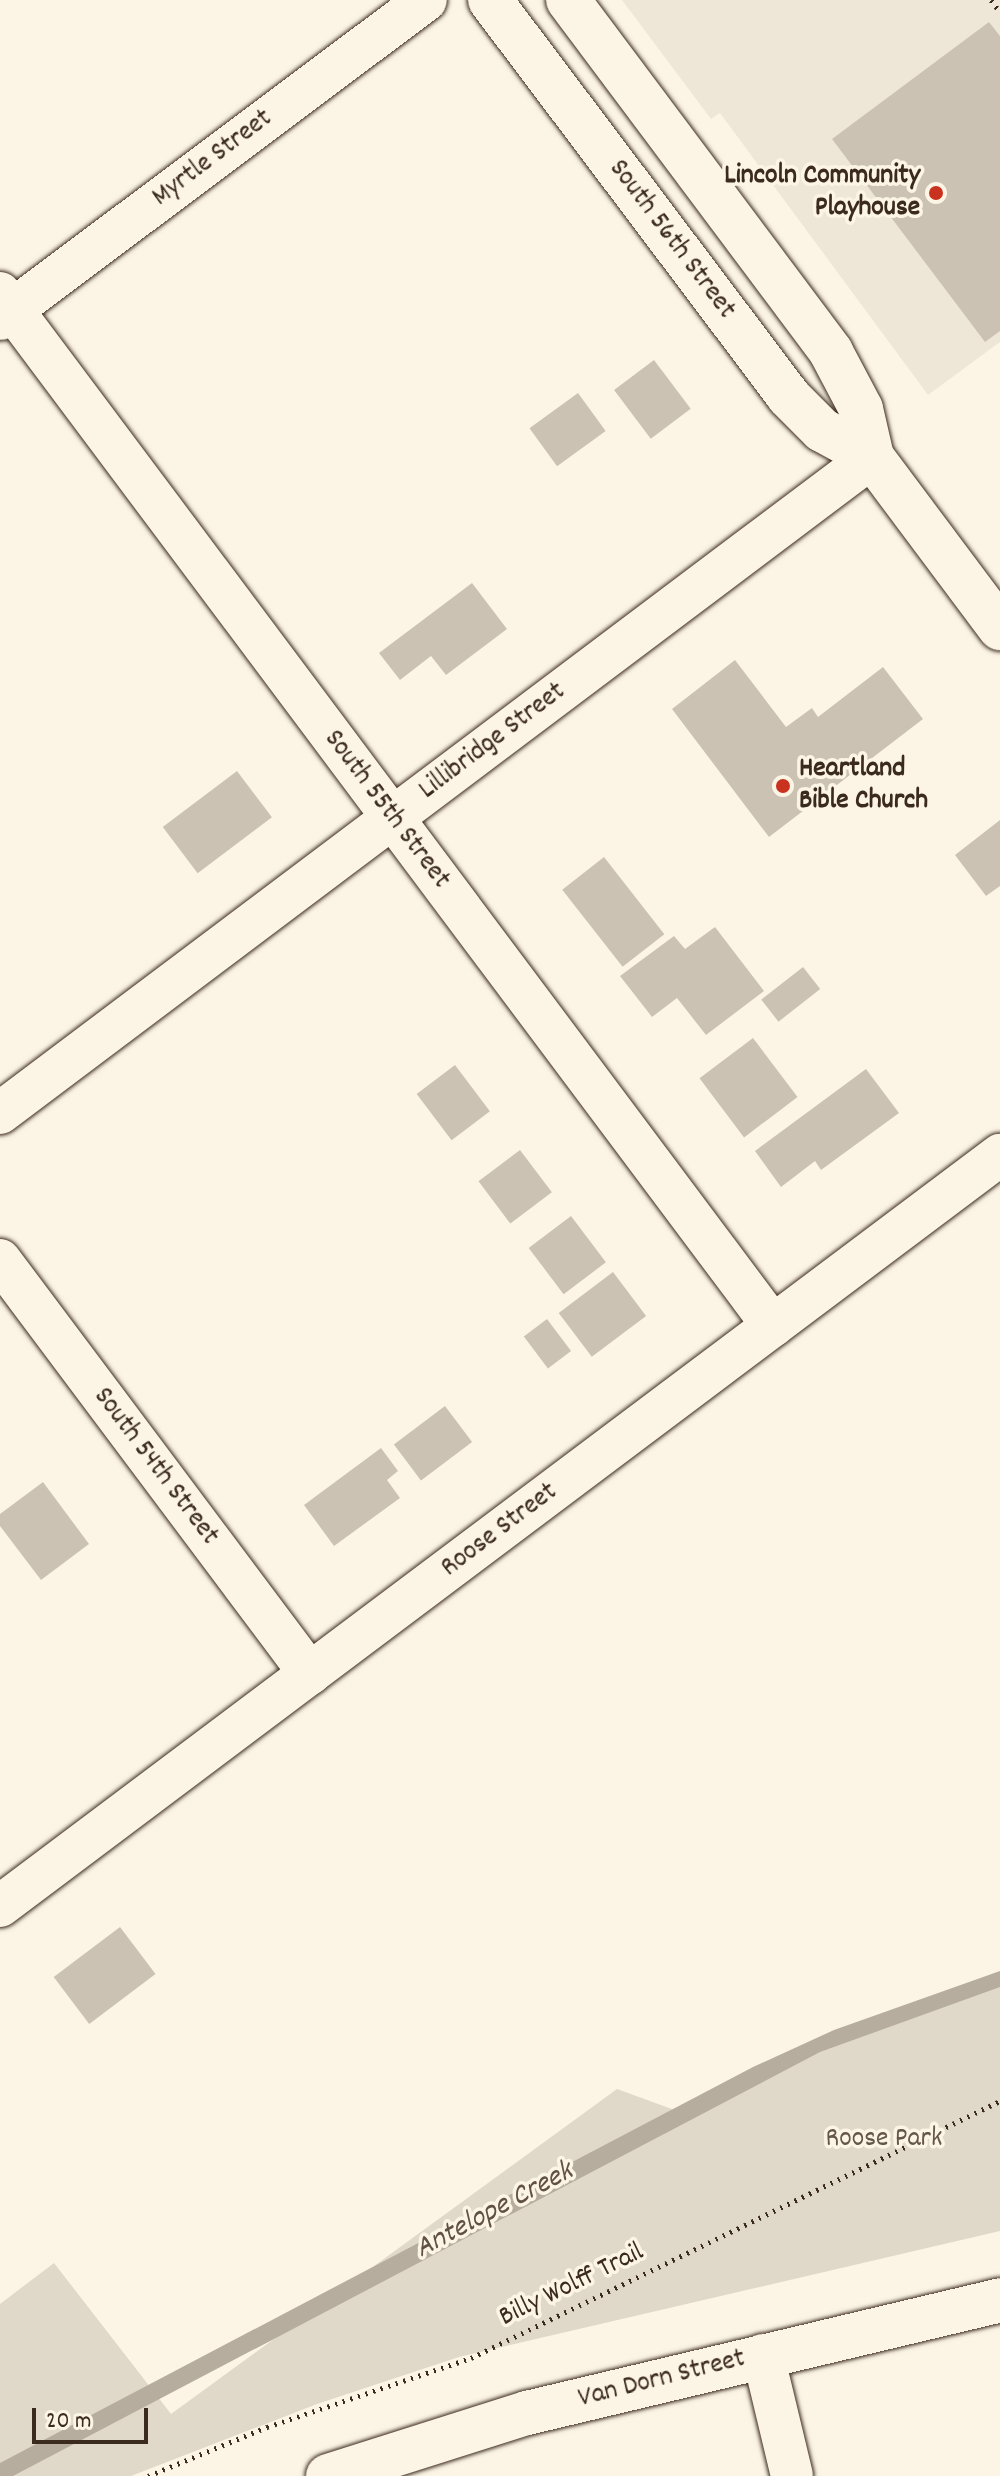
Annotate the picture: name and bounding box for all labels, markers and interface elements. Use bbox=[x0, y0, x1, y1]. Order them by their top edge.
street label: Myrtle Street bbox=[146, 103, 280, 215]
street label: South 56th Street bbox=[600, 154, 742, 326]
place label: Lincoln Community Playhouse bbox=[724, 160, 920, 226]
marker: Lincoln Community Playhouse bbox=[927, 184, 945, 202]
street label: Lillibridge Street bbox=[413, 676, 573, 808]
street label: South 55th Street bbox=[315, 724, 457, 896]
place label: Heartland Bible Church bbox=[799, 753, 928, 819]
marker: Heartland Bible Church bbox=[774, 777, 792, 795]
street label: South 54th Street bbox=[85, 1382, 225, 1552]
street label: Roose Street bbox=[435, 1476, 565, 1586]
park label: Roose Park bbox=[826, 2123, 942, 2157]
water label: Antelope Creek bbox=[410, 2155, 580, 2269]
street label: Billy Wolff Trail bbox=[494, 2237, 650, 2335]
street label: Van Dorn Street bbox=[575, 2343, 749, 2417]
scale bar bbox=[36, 2392, 152, 2442]
text: 20 m bbox=[46, 2405, 92, 2439]

